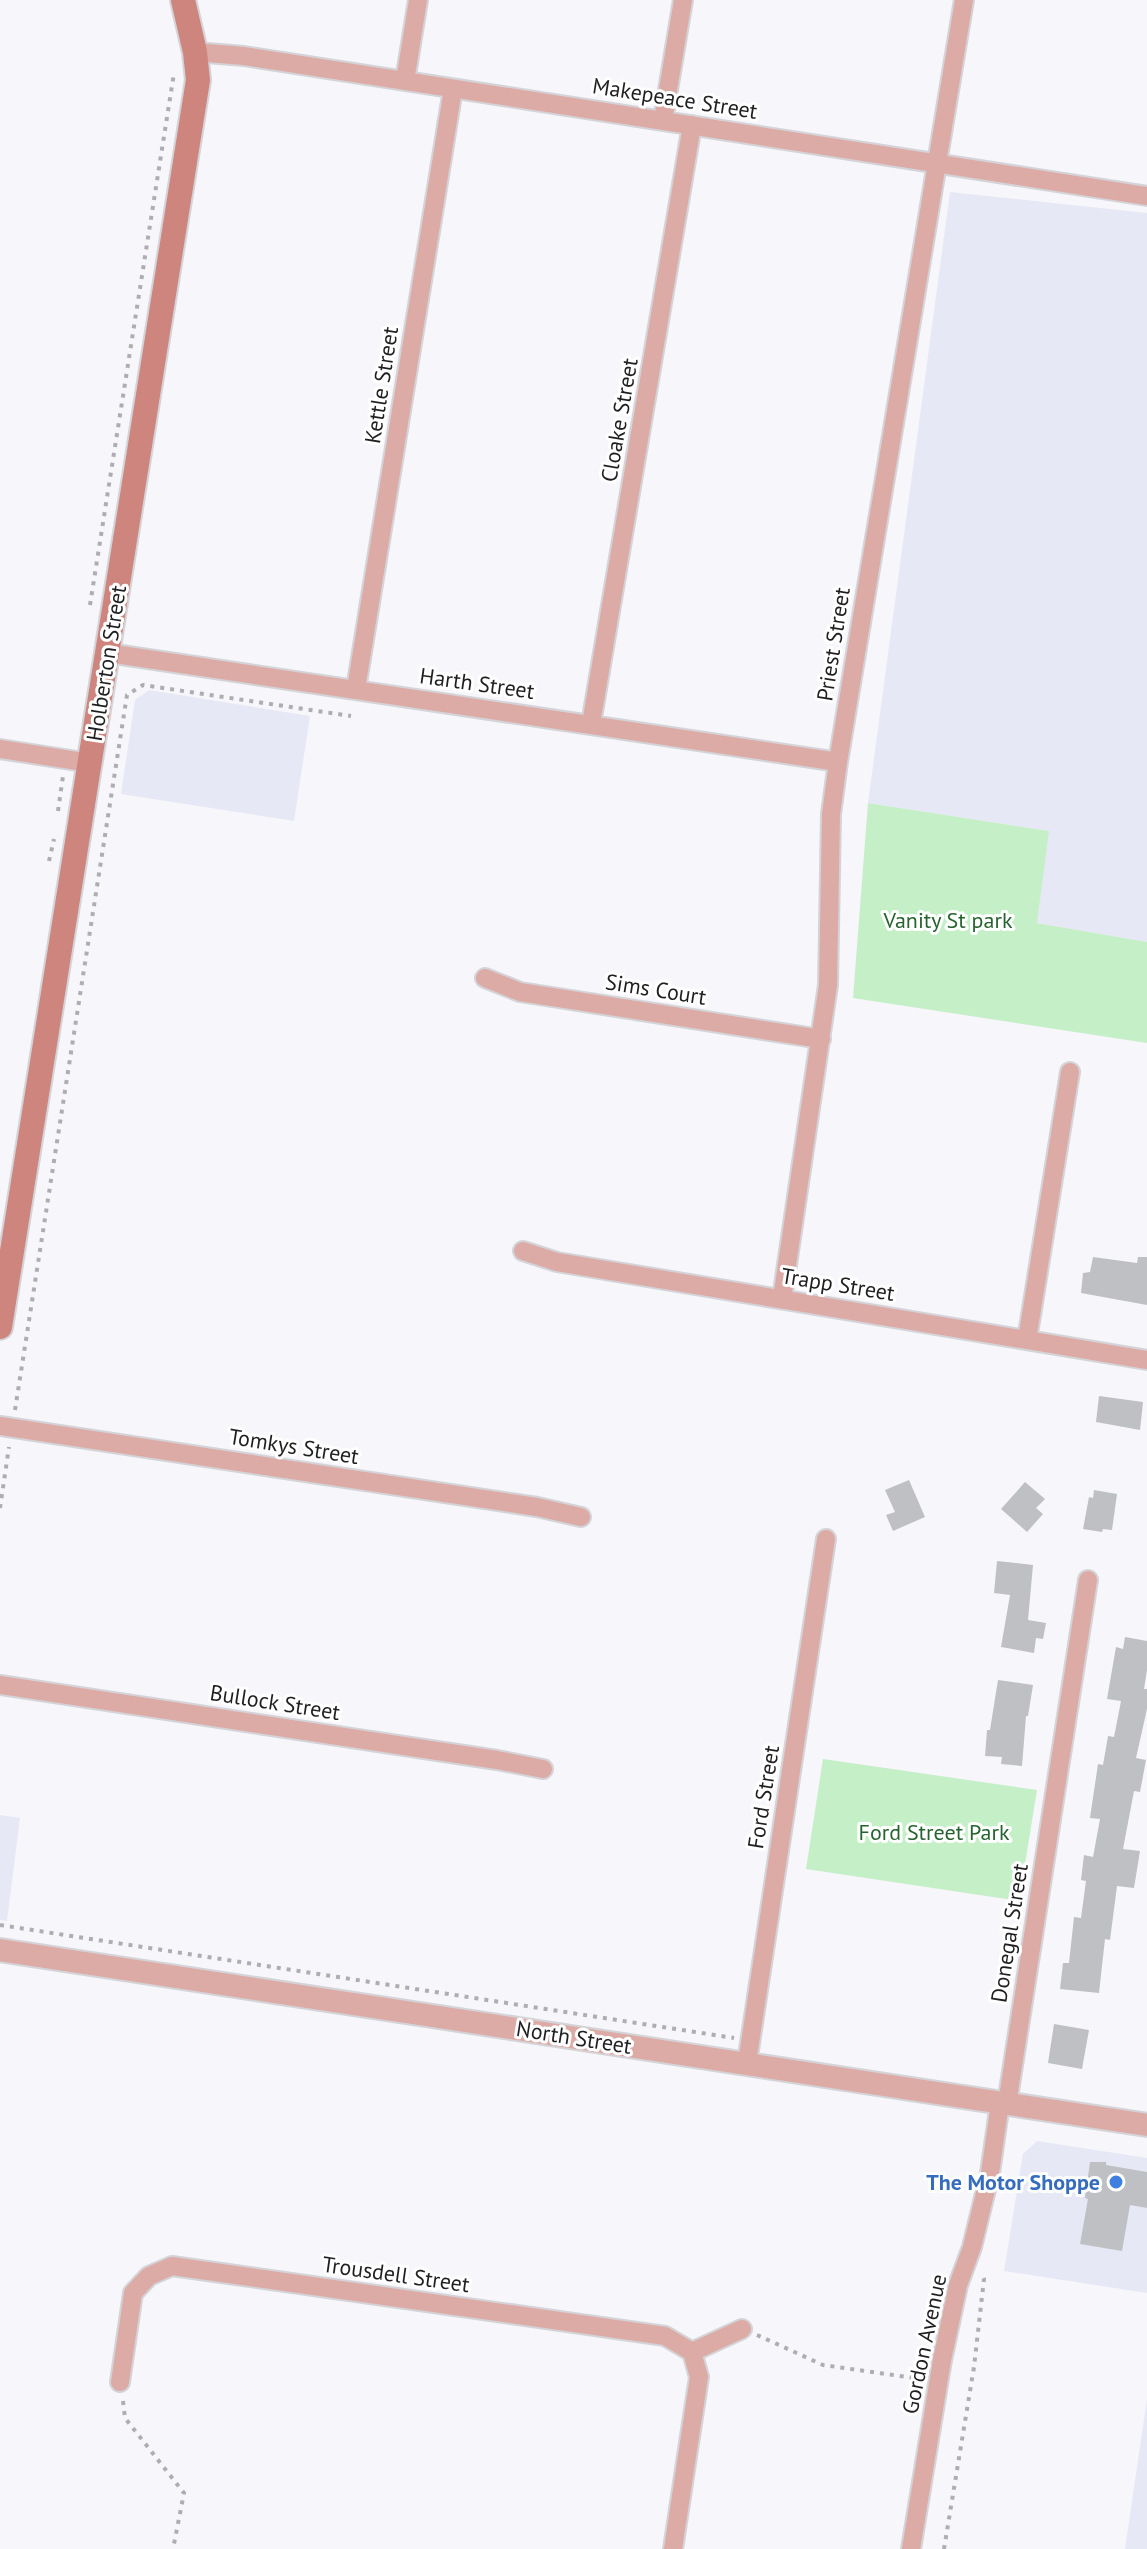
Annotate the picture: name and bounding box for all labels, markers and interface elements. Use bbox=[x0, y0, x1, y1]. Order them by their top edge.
street label: Makepeace Street bbox=[591, 71, 760, 125]
street label: Kettle Street bbox=[358, 324, 404, 446]
street label: Cloake Street bbox=[594, 355, 644, 484]
street label: Holberton Street bbox=[80, 583, 132, 743]
street label: Priest Street bbox=[810, 585, 856, 703]
street label: Harth Street bbox=[418, 661, 537, 705]
park label: Vanity St park bbox=[883, 906, 1013, 934]
street label: Sims Court bbox=[604, 967, 709, 1011]
street label: Trapp Street bbox=[779, 1261, 897, 1307]
street label: Tomkys Street bbox=[227, 1422, 361, 1470]
street label: Bullock Street bbox=[208, 1678, 343, 1726]
street label: Ford Street bbox=[741, 1743, 785, 1851]
park label: Ford Street Park bbox=[859, 1818, 1010, 1846]
street label: Donegal Street bbox=[984, 1861, 1034, 2005]
street label: North Street bbox=[514, 2014, 634, 2060]
place label: The Motor Shoppe bbox=[926, 2168, 1100, 2196]
marker: The Motor Shoppe bbox=[1107, 2173, 1125, 2191]
street label: Trousdell Street bbox=[321, 2250, 472, 2298]
street label: Gordon Avenue bbox=[896, 2272, 952, 2416]

